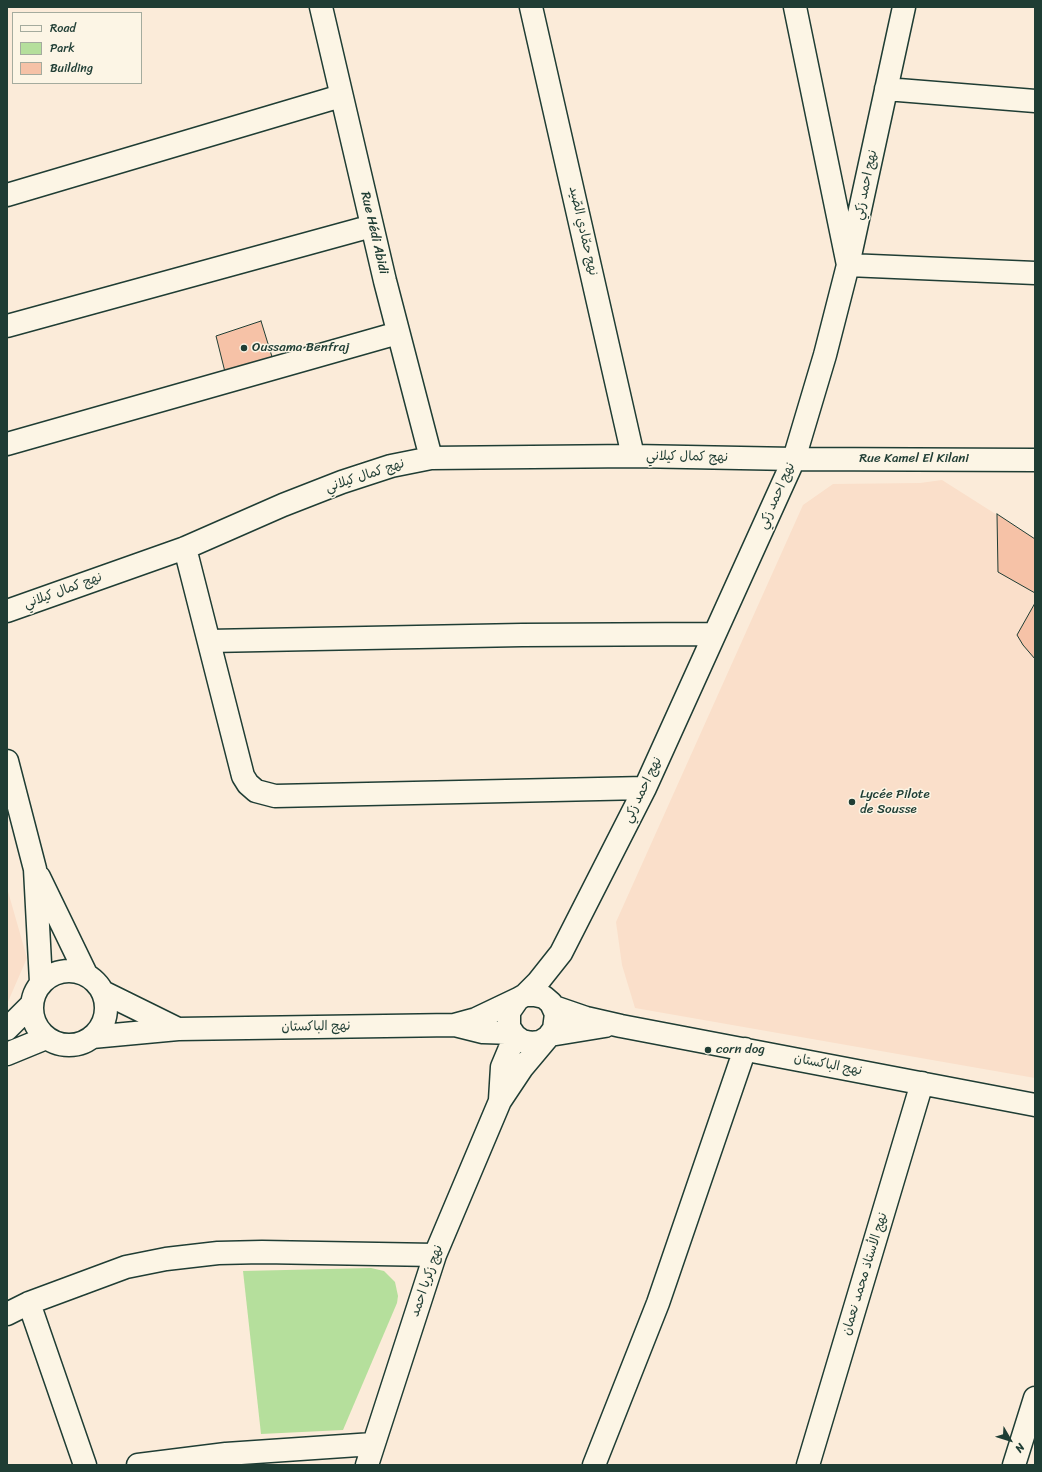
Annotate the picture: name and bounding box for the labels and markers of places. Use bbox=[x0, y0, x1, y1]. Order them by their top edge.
place label: Oussama Benfraj bbox=[252, 340, 349, 356]
marker: Oussama Benfraj bbox=[239, 343, 249, 353]
place label: Lycée Pilote de Sousse bbox=[860, 787, 930, 818]
marker: Lycée Pilote de Sousse bbox=[847, 797, 857, 807]
place label: corn dog bbox=[716, 1042, 765, 1058]
marker: corn dog bbox=[703, 1045, 713, 1055]

